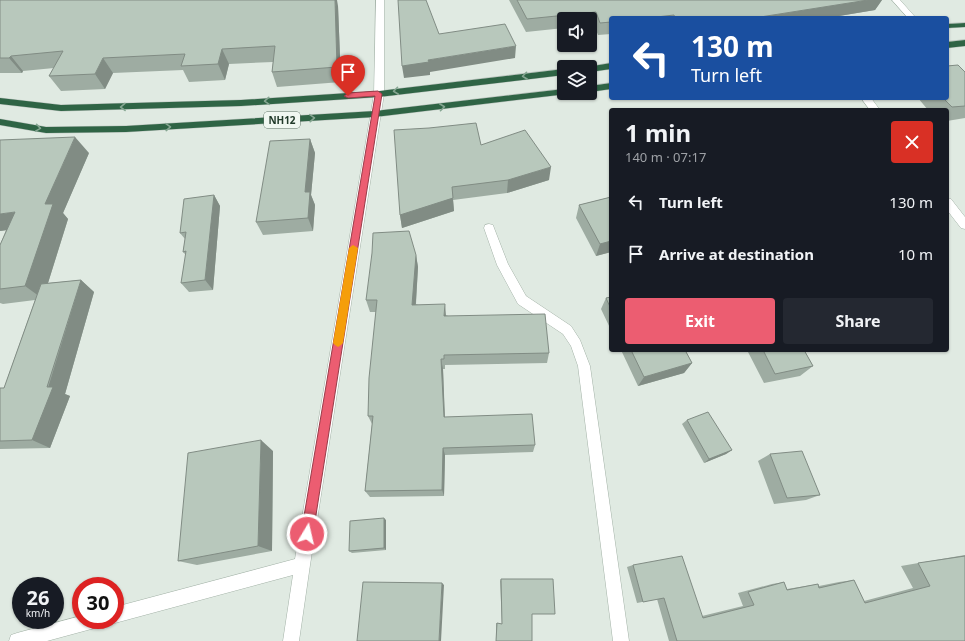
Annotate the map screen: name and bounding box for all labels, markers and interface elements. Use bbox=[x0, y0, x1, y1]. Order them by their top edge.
map controls bbox=[557, 12, 597, 100]
button: sound bbox=[557, 12, 597, 52]
text: 130 m bbox=[691, 27, 774, 65]
icon: left bbox=[625, 32, 677, 84]
pin bbox=[331, 55, 365, 96]
button: layers bbox=[557, 60, 597, 100]
icon: arrive bbox=[337, 61, 359, 83]
text: Turn left bbox=[691, 63, 762, 87]
one-way arrow bbox=[522, 72, 528, 81]
one-way arrow bbox=[393, 87, 399, 96]
one-way arrow bbox=[264, 97, 270, 106]
one-way arrow bbox=[438, 102, 445, 111]
one-way arrow bbox=[120, 103, 126, 111]
road number: NH12 bbox=[264, 112, 300, 128]
one-way arrow bbox=[309, 114, 315, 123]
text: 1 min bbox=[625, 116, 691, 149]
button: close bbox=[891, 121, 933, 163]
one-way arrow bbox=[165, 122, 171, 131]
one-way arrow bbox=[35, 123, 42, 132]
text: 140 m · 07:17 bbox=[625, 148, 706, 166]
icon: left bbox=[625, 191, 647, 213]
text: Turn left bbox=[659, 192, 723, 212]
text: 130 m bbox=[889, 192, 933, 212]
icon: arrive bbox=[625, 243, 647, 265]
text: Arrive at destination bbox=[659, 244, 814, 264]
text: 10 m bbox=[898, 244, 933, 264]
button: Exit bbox=[625, 298, 775, 344]
button: Share bbox=[783, 298, 933, 344]
position arrow bbox=[286, 513, 328, 555]
speed limit sign: 30 bbox=[72, 577, 124, 629]
text: 26 bbox=[27, 584, 49, 611]
text: km/h bbox=[26, 606, 50, 620]

